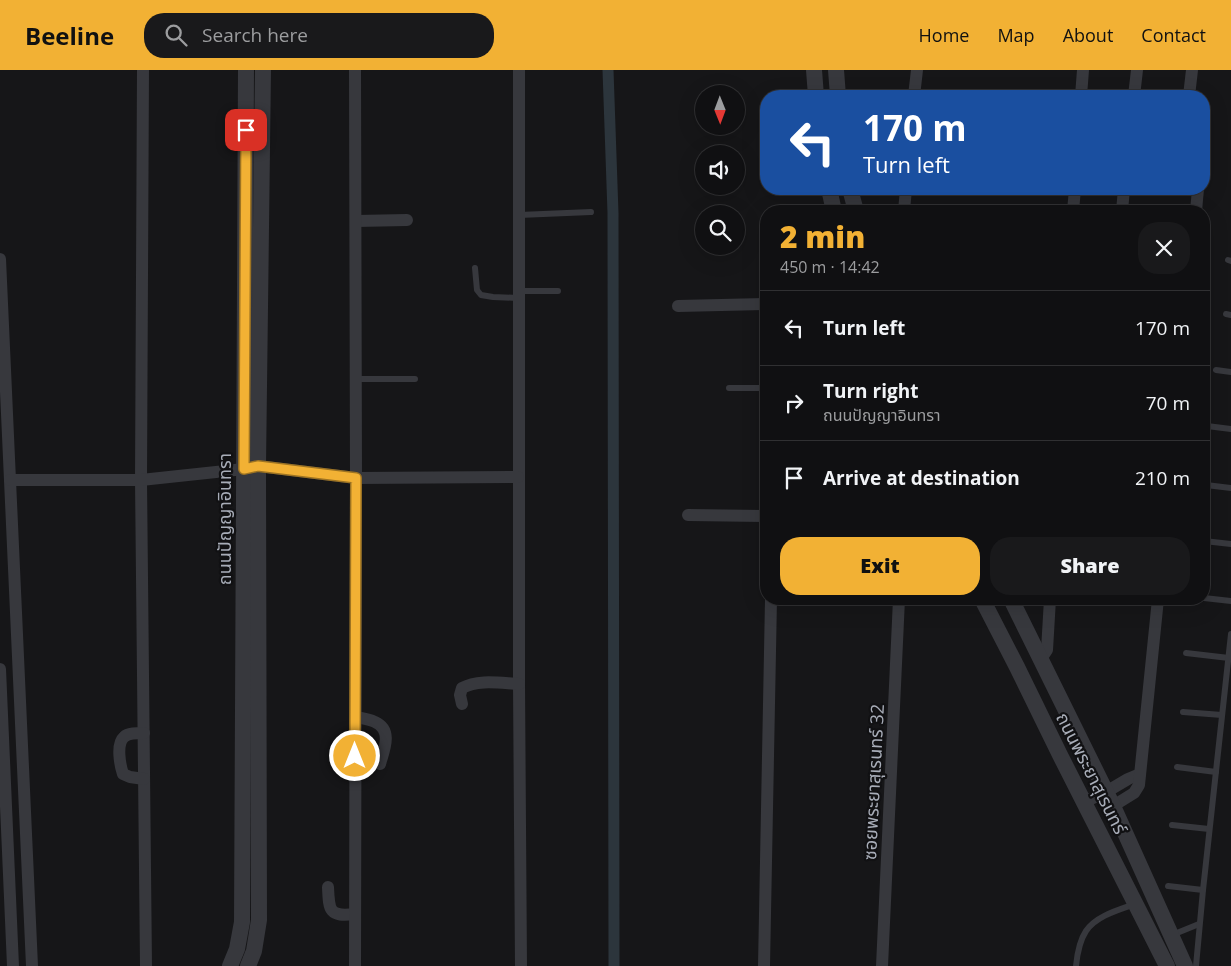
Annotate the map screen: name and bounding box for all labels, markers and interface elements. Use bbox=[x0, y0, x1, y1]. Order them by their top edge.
search box bbox=[144, 13, 494, 58]
text: Beeline bbox=[25, 19, 114, 52]
icon: search bbox=[162, 21, 190, 49]
text: Search here bbox=[202, 22, 308, 48]
text: Home bbox=[919, 23, 969, 47]
text: Map bbox=[997, 23, 1035, 47]
text: About bbox=[1063, 23, 1113, 47]
text: Contact bbox=[1141, 23, 1206, 47]
north arrow bbox=[695, 85, 745, 135]
map controls bbox=[695, 85, 745, 255]
text: 170 m bbox=[863, 104, 967, 151]
pin bbox=[225, 109, 267, 151]
icon: left bbox=[780, 110, 845, 175]
icon: arrive bbox=[232, 116, 260, 144]
button: sound bbox=[695, 145, 745, 195]
text: Turn left bbox=[863, 149, 950, 179]
button: search bbox=[695, 205, 745, 255]
text: 2 min bbox=[780, 216, 865, 257]
button: close bbox=[1138, 222, 1190, 274]
text: 450 m · 14:42 bbox=[780, 256, 880, 278]
icon: left bbox=[780, 314, 808, 342]
text: Turn left bbox=[823, 315, 905, 341]
text: 170 m bbox=[1135, 315, 1190, 341]
text: Turn right bbox=[823, 378, 918, 404]
icon: right bbox=[780, 389, 808, 417]
text: 70 m bbox=[1146, 390, 1190, 416]
text: ถนนปัญญาอินทรา bbox=[823, 404, 941, 426]
street label: ถนนปัญญาอินทรา bbox=[212, 453, 236, 585]
icon: arrive bbox=[780, 464, 808, 492]
text: Arrive at destination bbox=[823, 465, 1020, 491]
text: 210 m bbox=[1135, 465, 1190, 491]
button: Exit bbox=[780, 537, 980, 595]
button: Share bbox=[990, 537, 1190, 595]
street label: ซอยพระยาสุเรนทร์ 32 bbox=[857, 703, 889, 861]
street label: ถนนพระยาสุเรนทร์ bbox=[1051, 708, 1133, 839]
position arrow bbox=[328, 729, 380, 781]

